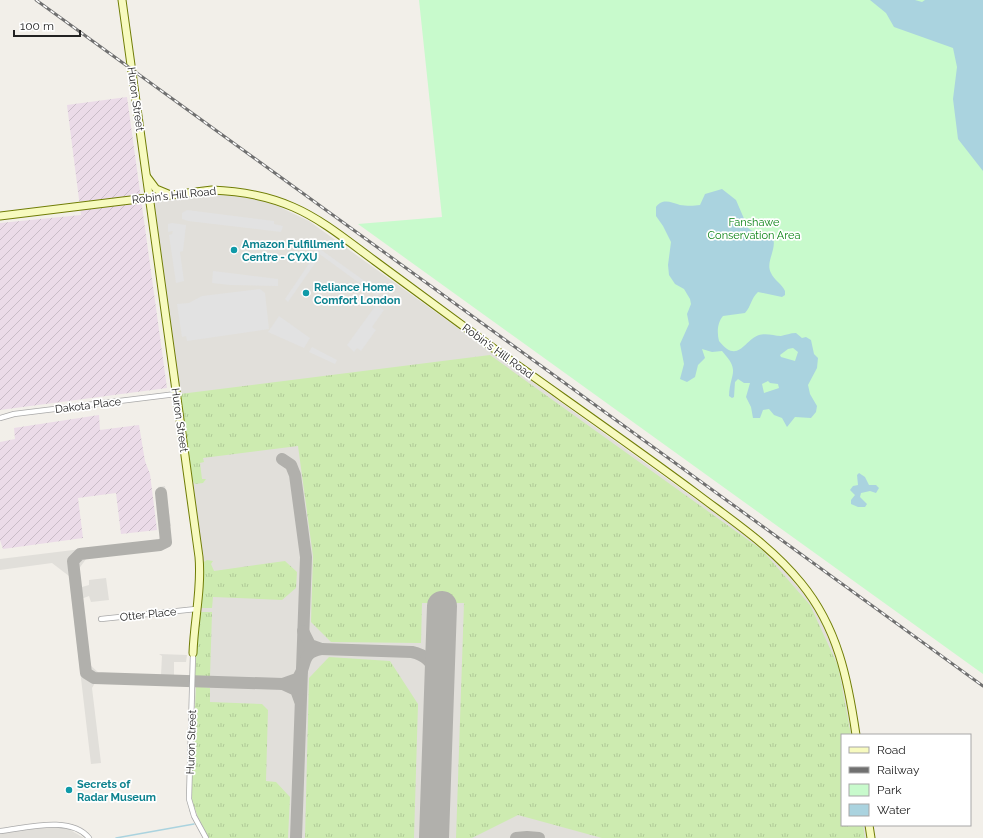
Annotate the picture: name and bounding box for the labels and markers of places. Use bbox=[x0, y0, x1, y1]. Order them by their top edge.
place label: Amazon Fulfillment Centre - CYXU bbox=[242, 238, 345, 264]
marker: Amazon Fulfillment Centre - CYXU bbox=[229, 245, 239, 255]
place label: Reliance Home Comfort London bbox=[314, 281, 401, 307]
marker: Reliance Home Comfort London bbox=[301, 288, 311, 298]
place label: Secrets of Radar Museum bbox=[77, 778, 156, 804]
marker: Secrets of Radar Museum bbox=[64, 785, 74, 795]

